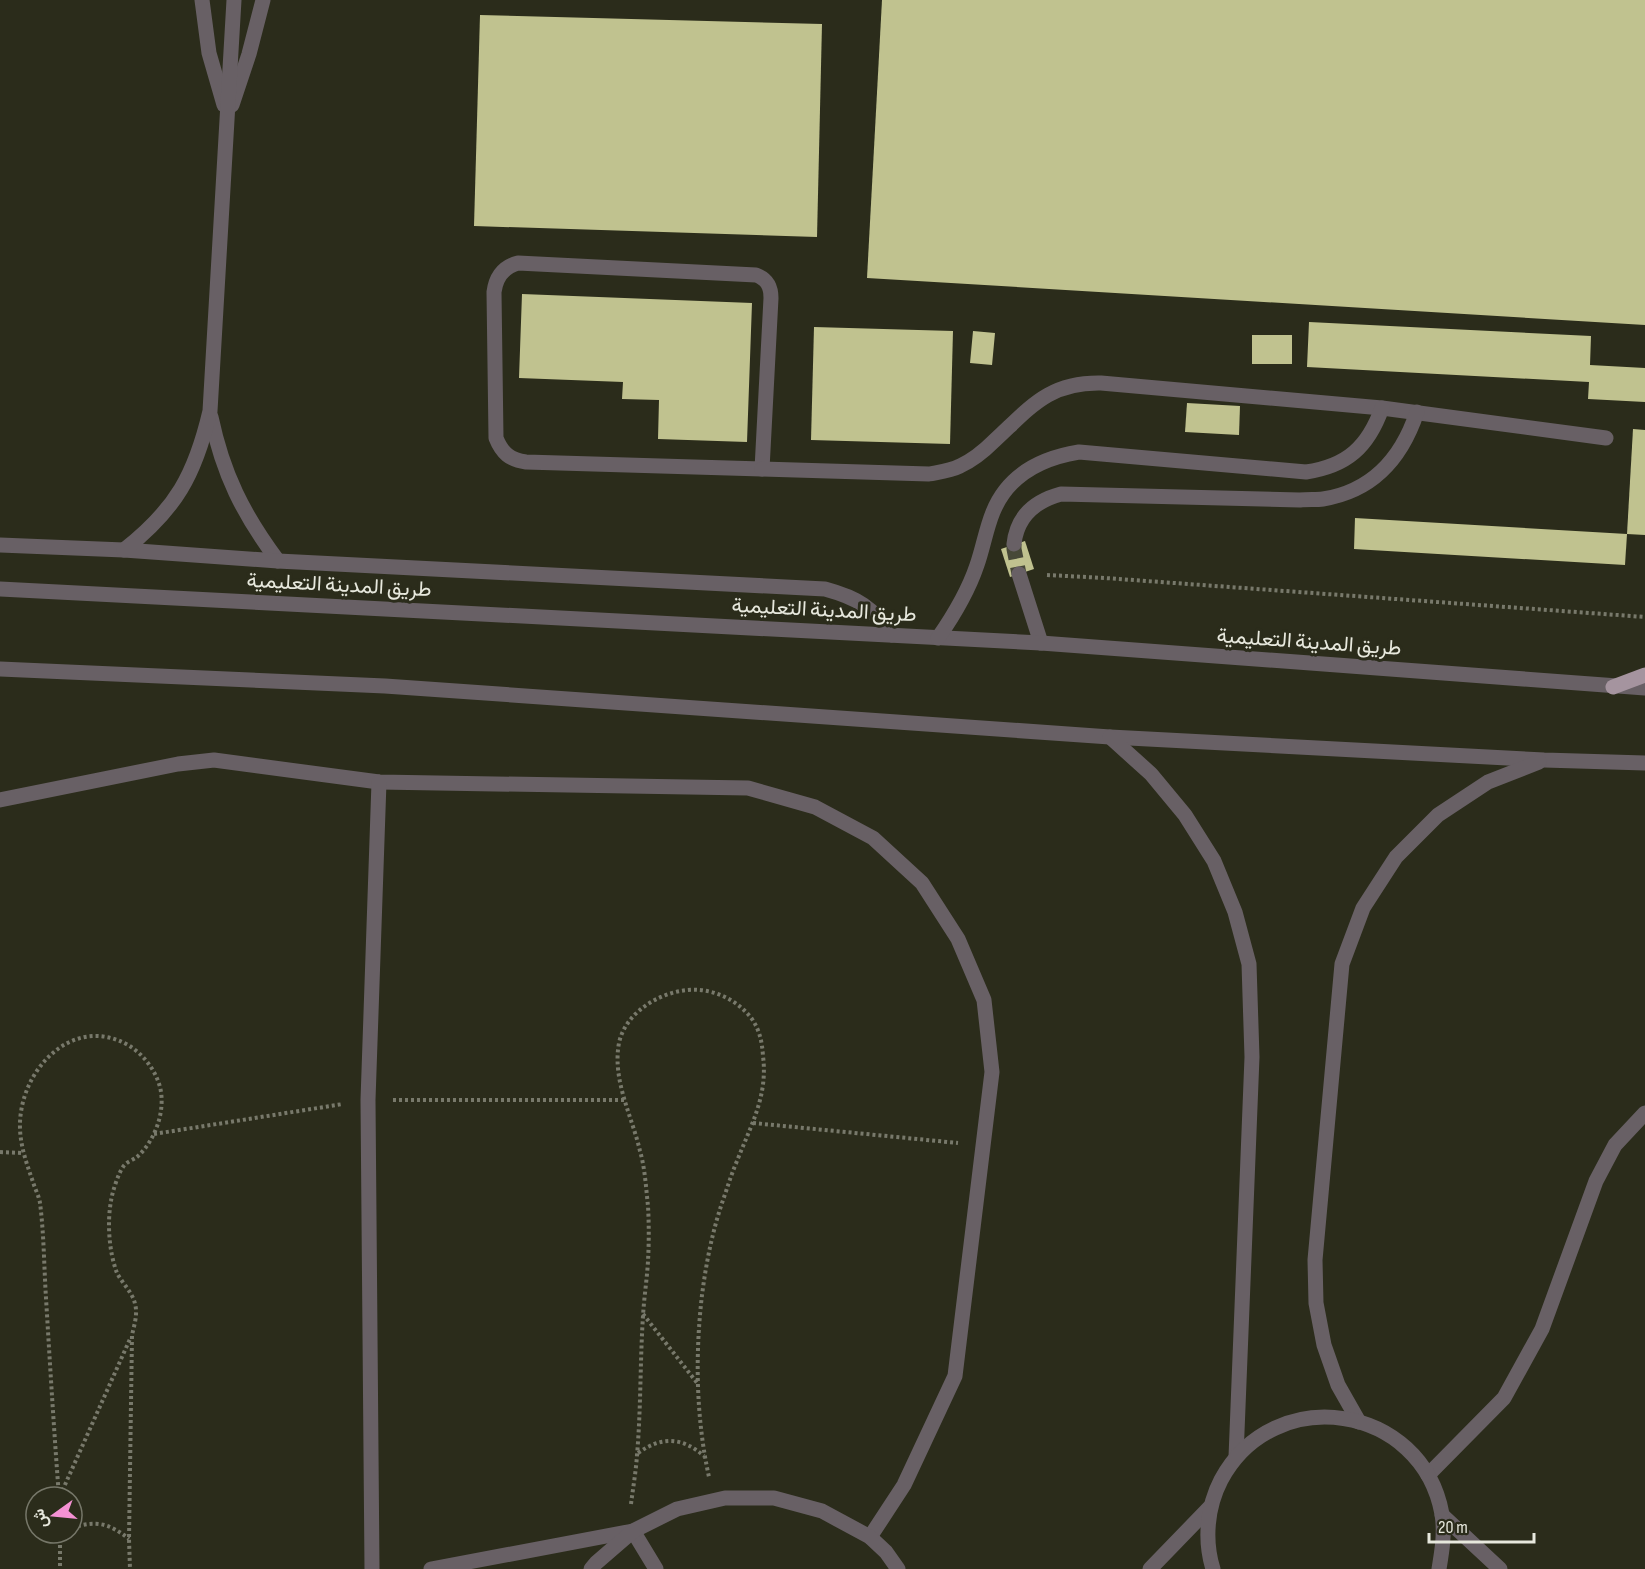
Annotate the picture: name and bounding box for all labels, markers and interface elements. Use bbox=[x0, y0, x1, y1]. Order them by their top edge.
street label: طريق المدينة التعليمية bbox=[246, 568, 432, 602]
street label: طريق المدينة التعليمية bbox=[731, 593, 917, 627]
street label: طريق المدينة التعليمية bbox=[1216, 623, 1402, 661]
north arrow bbox=[24, 1485, 84, 1545]
scale bar bbox=[1429, 1506, 1534, 1544]
text: ش bbox=[29, 1507, 53, 1530]
text: 20 m bbox=[1438, 1517, 1468, 1538]

